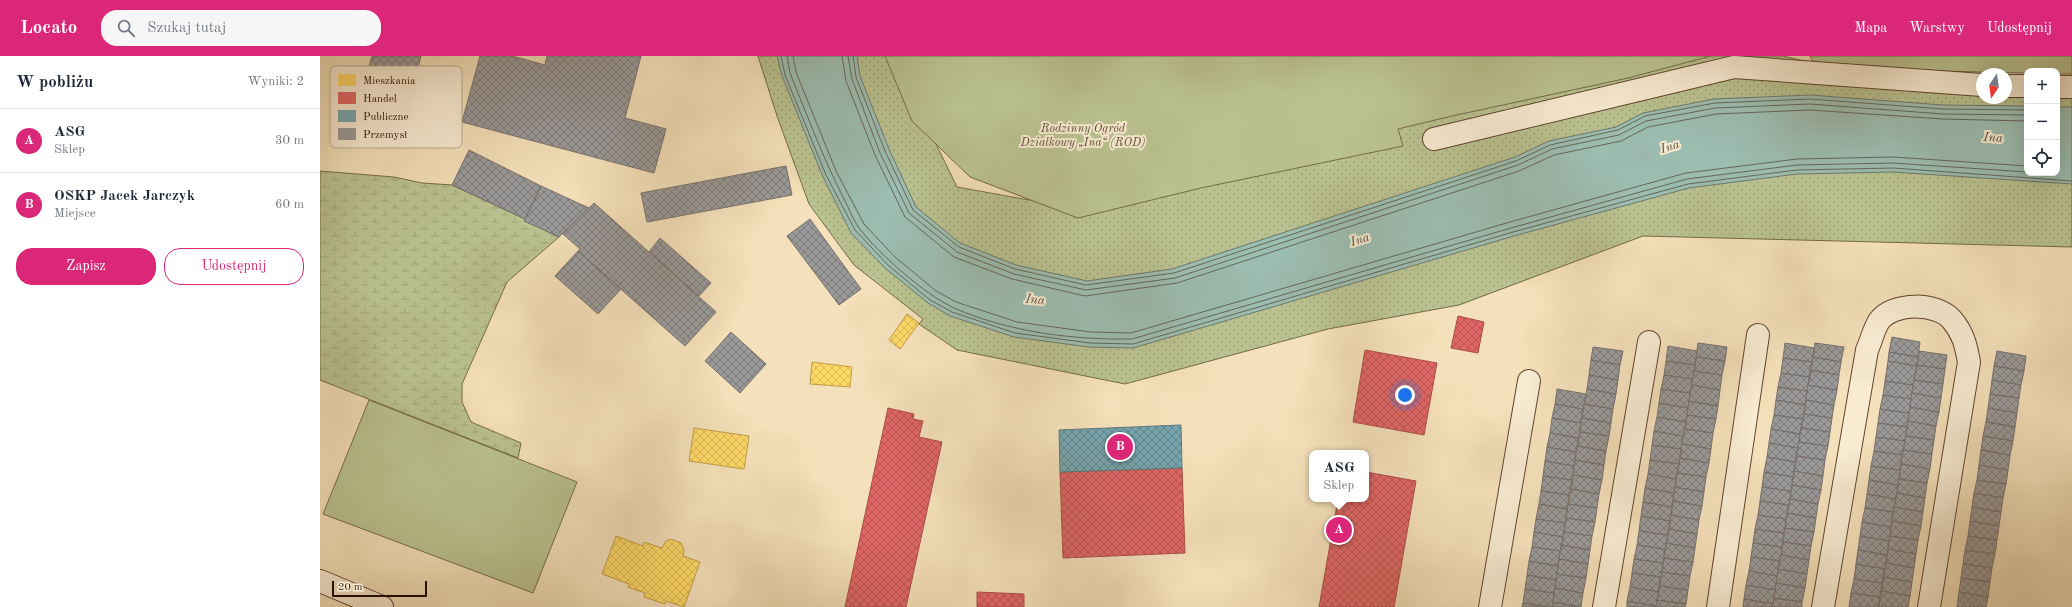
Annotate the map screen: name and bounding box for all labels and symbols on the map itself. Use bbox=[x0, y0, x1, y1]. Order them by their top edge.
legend bbox=[330, 66, 462, 148]
north arrow bbox=[1976, 68, 2012, 104]
text: Mieszkania bbox=[363, 76, 416, 87]
text: Handel bbox=[363, 94, 397, 105]
text: Publiczne bbox=[363, 112, 409, 123]
park label: Rodzinny Ogród Działkowy „Ina“ (ROD) bbox=[1020, 123, 1145, 149]
text: Przemysł bbox=[363, 130, 407, 141]
water label: Ina bbox=[1982, 131, 2003, 145]
water label: Ina bbox=[1658, 138, 1681, 157]
water label: Ina bbox=[1348, 231, 1371, 250]
water label: Ina bbox=[1024, 292, 1045, 307]
your location bbox=[1395, 385, 1415, 405]
pin: B bbox=[1107, 432, 1133, 462]
pin: A bbox=[1326, 515, 1352, 545]
scale bar bbox=[332, 579, 427, 598]

